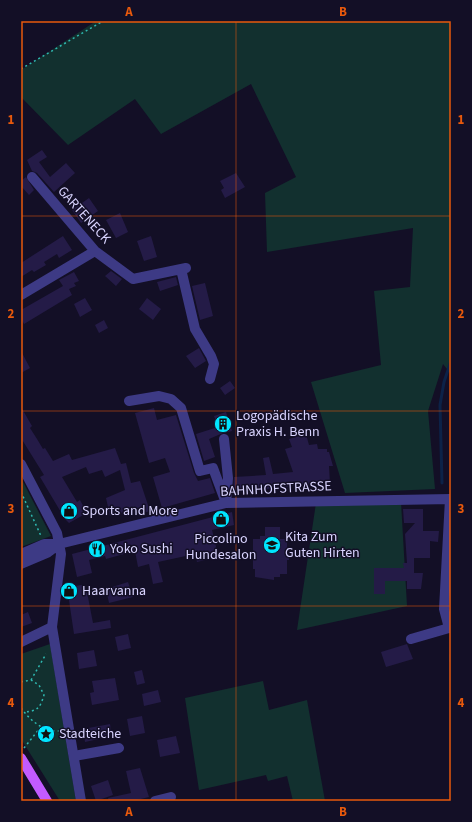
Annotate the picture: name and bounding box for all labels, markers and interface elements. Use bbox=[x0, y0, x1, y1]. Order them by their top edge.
text: A bbox=[124, 3, 133, 21]
text: B bbox=[339, 3, 347, 21]
text: 1 bbox=[8, 111, 15, 129]
text: 1 bbox=[458, 111, 465, 129]
street label: GARTENECK bbox=[53, 182, 116, 249]
text: 2 bbox=[8, 305, 15, 323]
text: 2 bbox=[458, 305, 465, 323]
place label: Logopädische Praxis H. Benn bbox=[236, 406, 320, 442]
building icon: Logopädische Praxis H. Benn bbox=[213, 414, 233, 434]
street label: BAHNHOFSTRASSE bbox=[220, 476, 332, 502]
text: 3 bbox=[8, 500, 15, 518]
text: 3 bbox=[458, 500, 465, 518]
shop icon: Sports and More bbox=[59, 501, 79, 521]
place label: Sports and More bbox=[82, 501, 178, 521]
shop icon: Piccolino Hundesalon bbox=[211, 509, 231, 529]
place label: Kita Zum Guten Hirten bbox=[285, 527, 360, 563]
place label: Piccolino Hundesalon bbox=[186, 529, 256, 565]
school or university icon: Kita Zum Guten Hirten bbox=[262, 535, 282, 555]
restaurant icon: Yoko Sushi bbox=[87, 539, 107, 559]
place label: Yoko Sushi bbox=[109, 539, 173, 559]
shop icon: Haarvanna bbox=[59, 581, 79, 601]
place label: Haarvanna bbox=[82, 581, 146, 601]
text: 4 bbox=[8, 694, 15, 712]
text: 4 bbox=[458, 694, 465, 712]
place icon: Stadteiche bbox=[36, 724, 56, 744]
place label: Stadteiche bbox=[59, 724, 121, 744]
text: A bbox=[124, 803, 133, 821]
text: B bbox=[339, 803, 347, 821]

